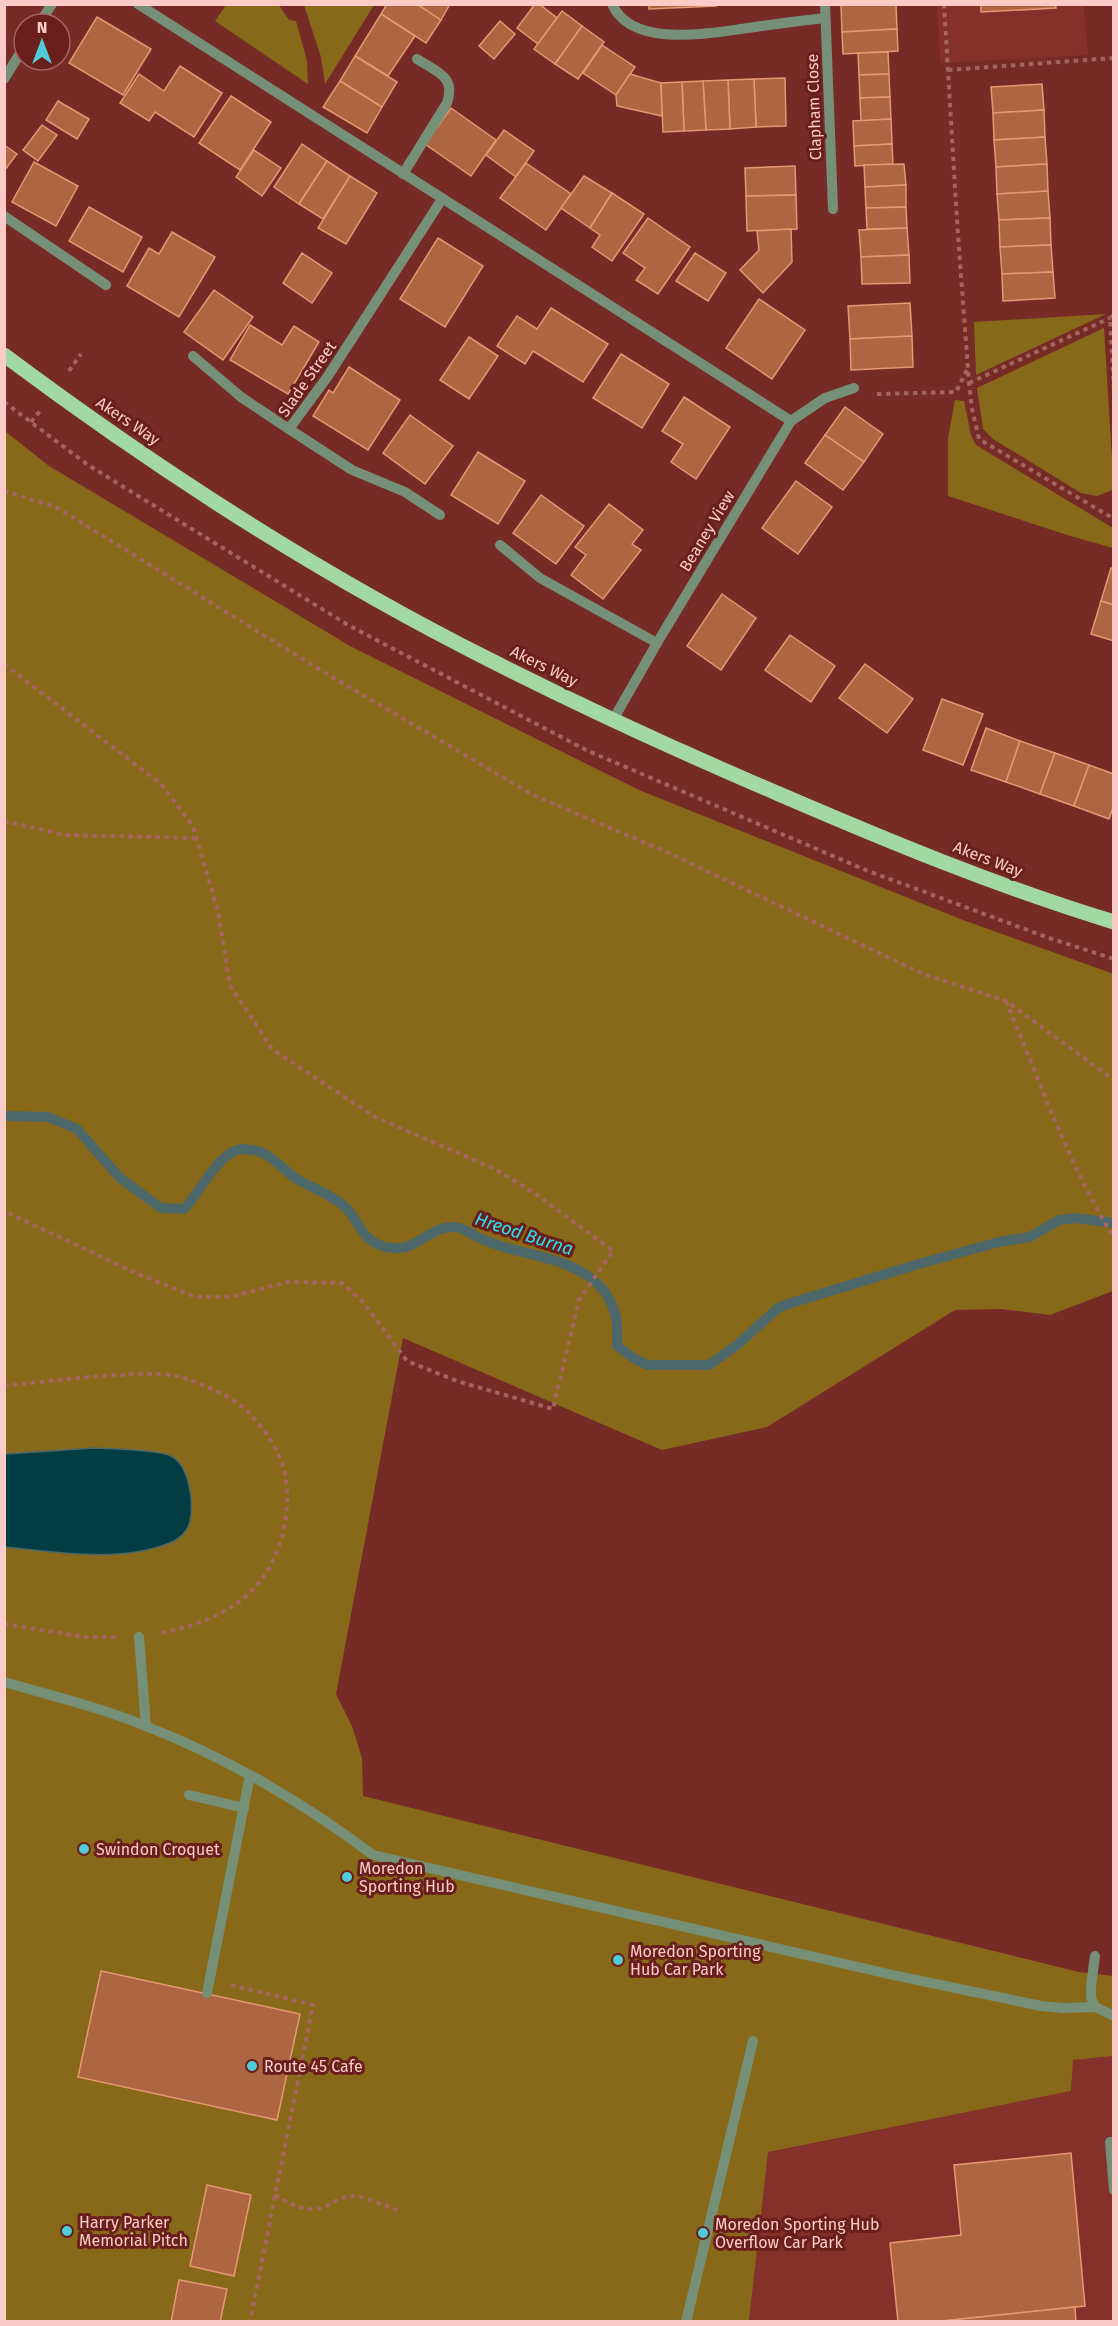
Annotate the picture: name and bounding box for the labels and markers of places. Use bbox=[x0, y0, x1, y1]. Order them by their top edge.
place label: Swindon Croquet bbox=[96, 1840, 220, 1859]
marker: Swindon Croquet bbox=[77, 1842, 91, 1856]
place label: Moredon Sporting Hub bbox=[359, 1859, 455, 1896]
marker: Moredon Sporting Hub bbox=[340, 1870, 354, 1884]
place label: Moredon Sporting Hub Car Park bbox=[630, 1942, 761, 1979]
marker: Moredon Sporting Hub Car Park bbox=[611, 1953, 625, 1967]
place label: Route 45 Cafe bbox=[264, 2057, 363, 2076]
marker: Route 45 Cafe bbox=[245, 2059, 259, 2073]
place label: Harry Parker Memorial Pitch bbox=[79, 2213, 188, 2250]
place label: Moredon Sporting Hub Overflow Car Park bbox=[715, 2215, 879, 2252]
marker: Harry Parker Memorial Pitch bbox=[60, 2224, 74, 2238]
marker: Moredon Sporting Hub Overflow Car Park bbox=[696, 2226, 710, 2240]

